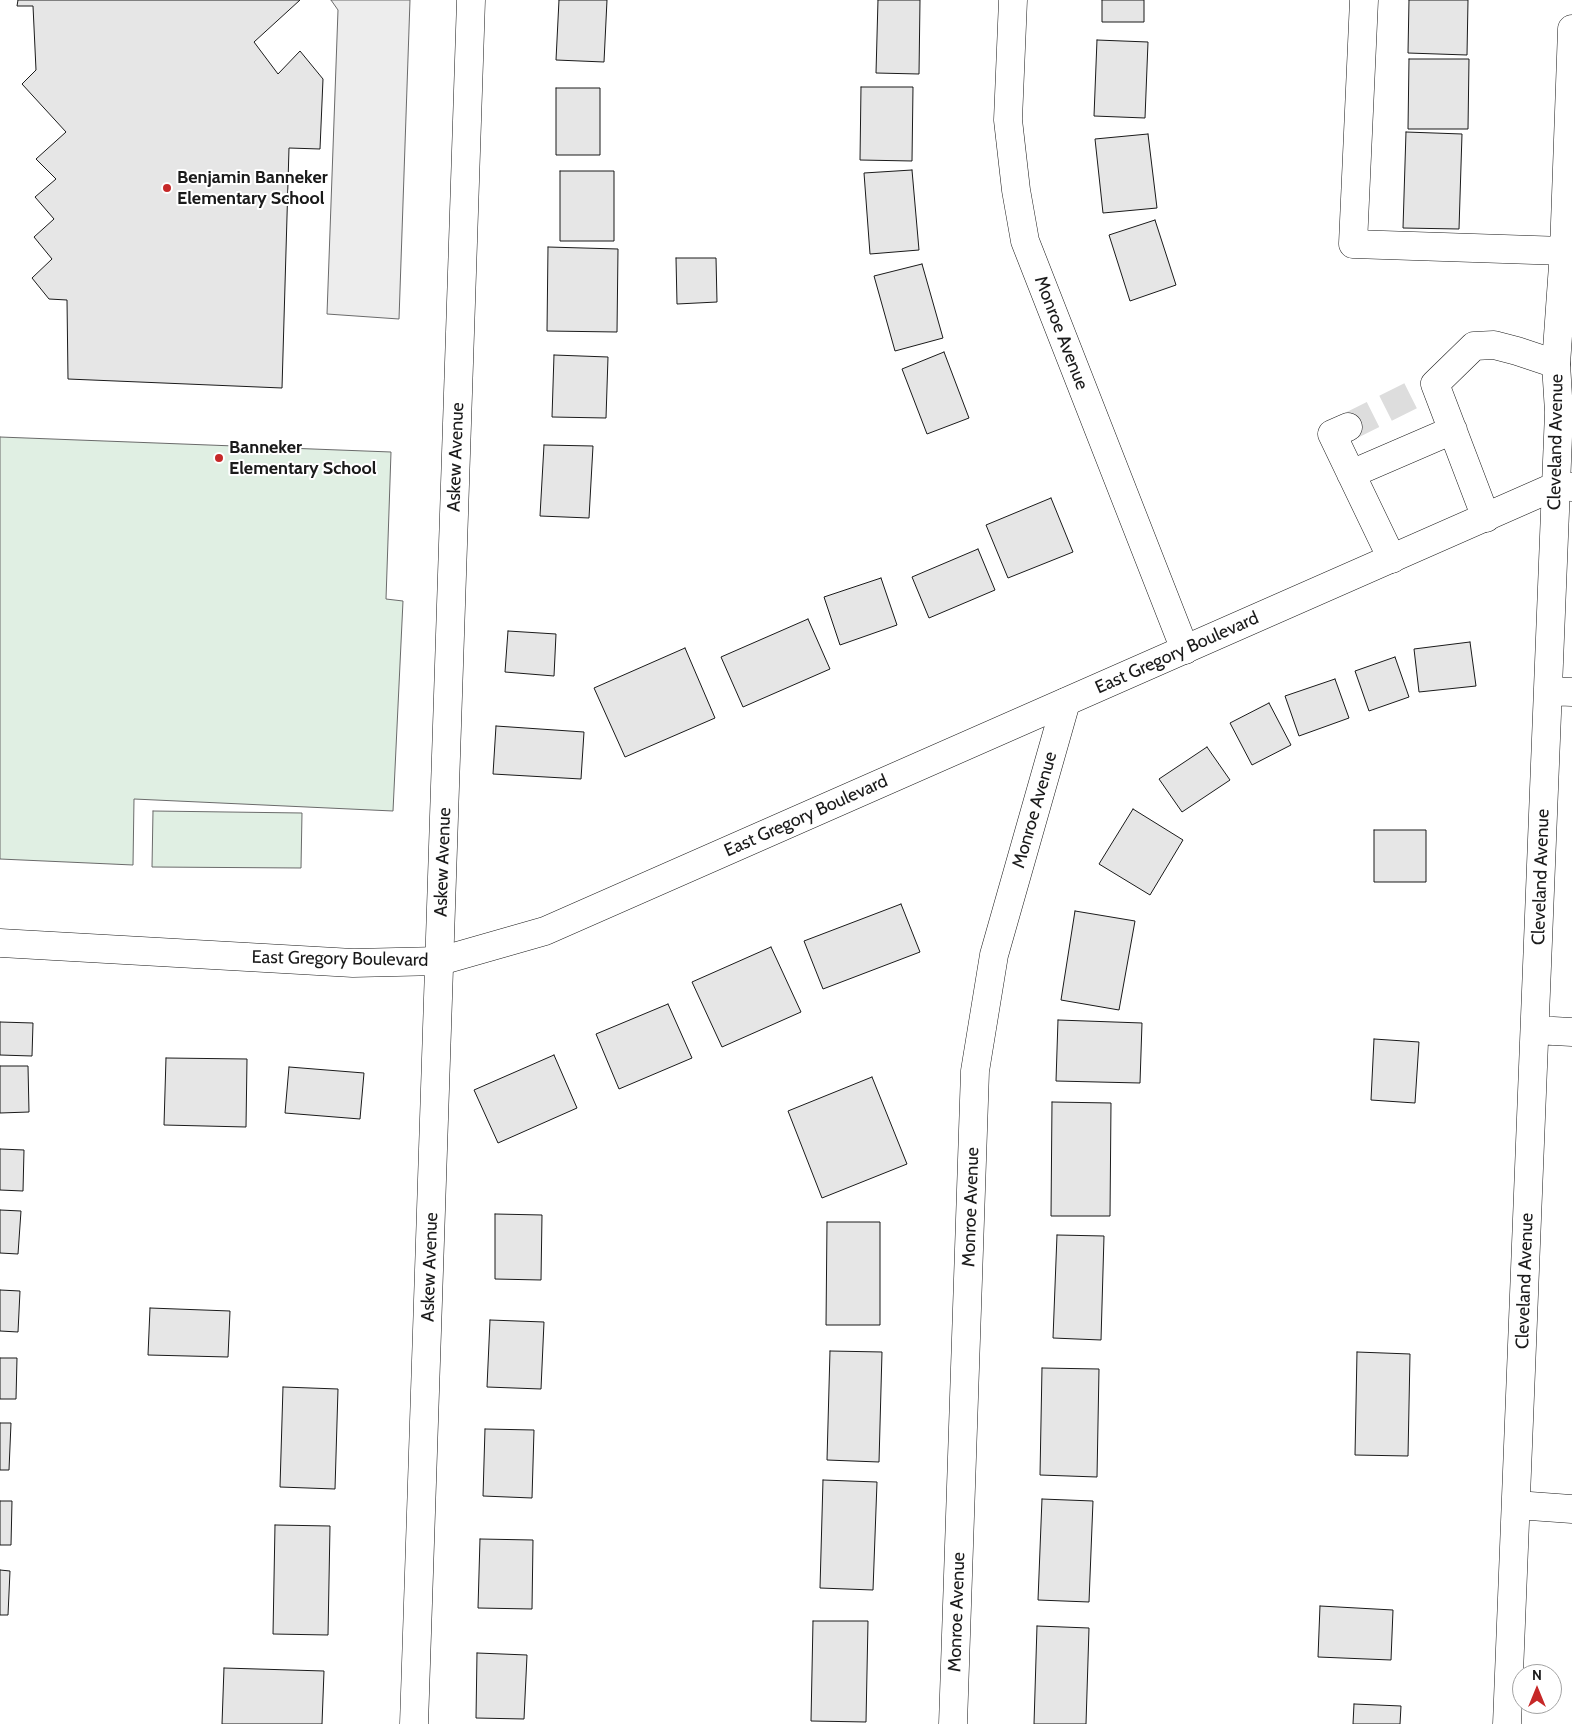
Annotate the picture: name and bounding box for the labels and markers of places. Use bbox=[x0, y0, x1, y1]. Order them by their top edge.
place label: Benjamin Banneker Elementary School bbox=[177, 167, 328, 210]
marker: Benjamin Banneker Elementary School bbox=[161, 182, 173, 194]
place label: Banneker Elementary School bbox=[229, 437, 376, 479]
marker: Banneker Elementary School bbox=[213, 452, 225, 464]

